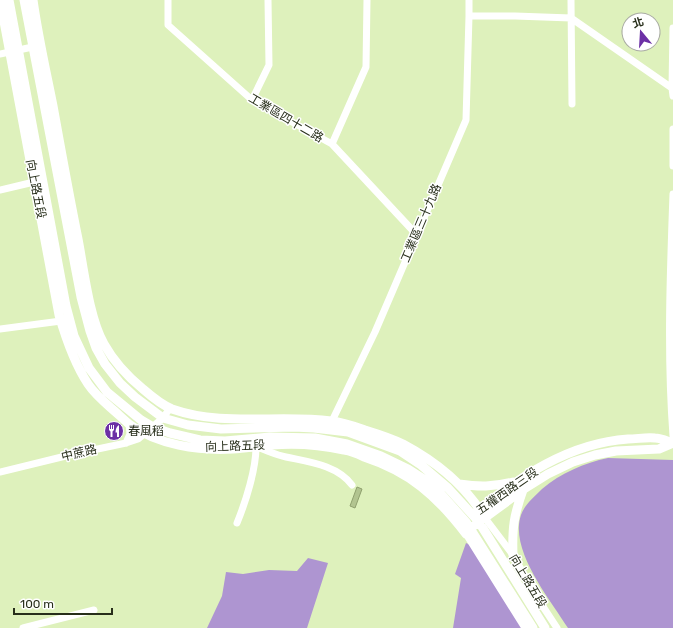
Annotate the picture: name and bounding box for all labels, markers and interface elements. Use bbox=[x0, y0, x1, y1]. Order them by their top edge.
north arrow bbox=[621, 12, 661, 52]
text: 北 bbox=[631, 15, 645, 31]
street label: 工業區四十二路 bbox=[246, 91, 326, 145]
street label: 向上路五段 bbox=[23, 158, 49, 220]
street label: 工業區三十九路 bbox=[398, 182, 444, 264]
restaurant icon: 春風稻 bbox=[103, 420, 125, 442]
place label: 春風稻 bbox=[128, 424, 164, 438]
street label: 向上路五段 bbox=[205, 438, 265, 454]
street label: 中蔗路 bbox=[60, 442, 98, 464]
street label: 五權西路三段 bbox=[473, 465, 541, 517]
street label: 向上路五段 bbox=[507, 552, 549, 610]
scale bar bbox=[14, 590, 112, 616]
text: 100 m bbox=[20, 597, 54, 611]

